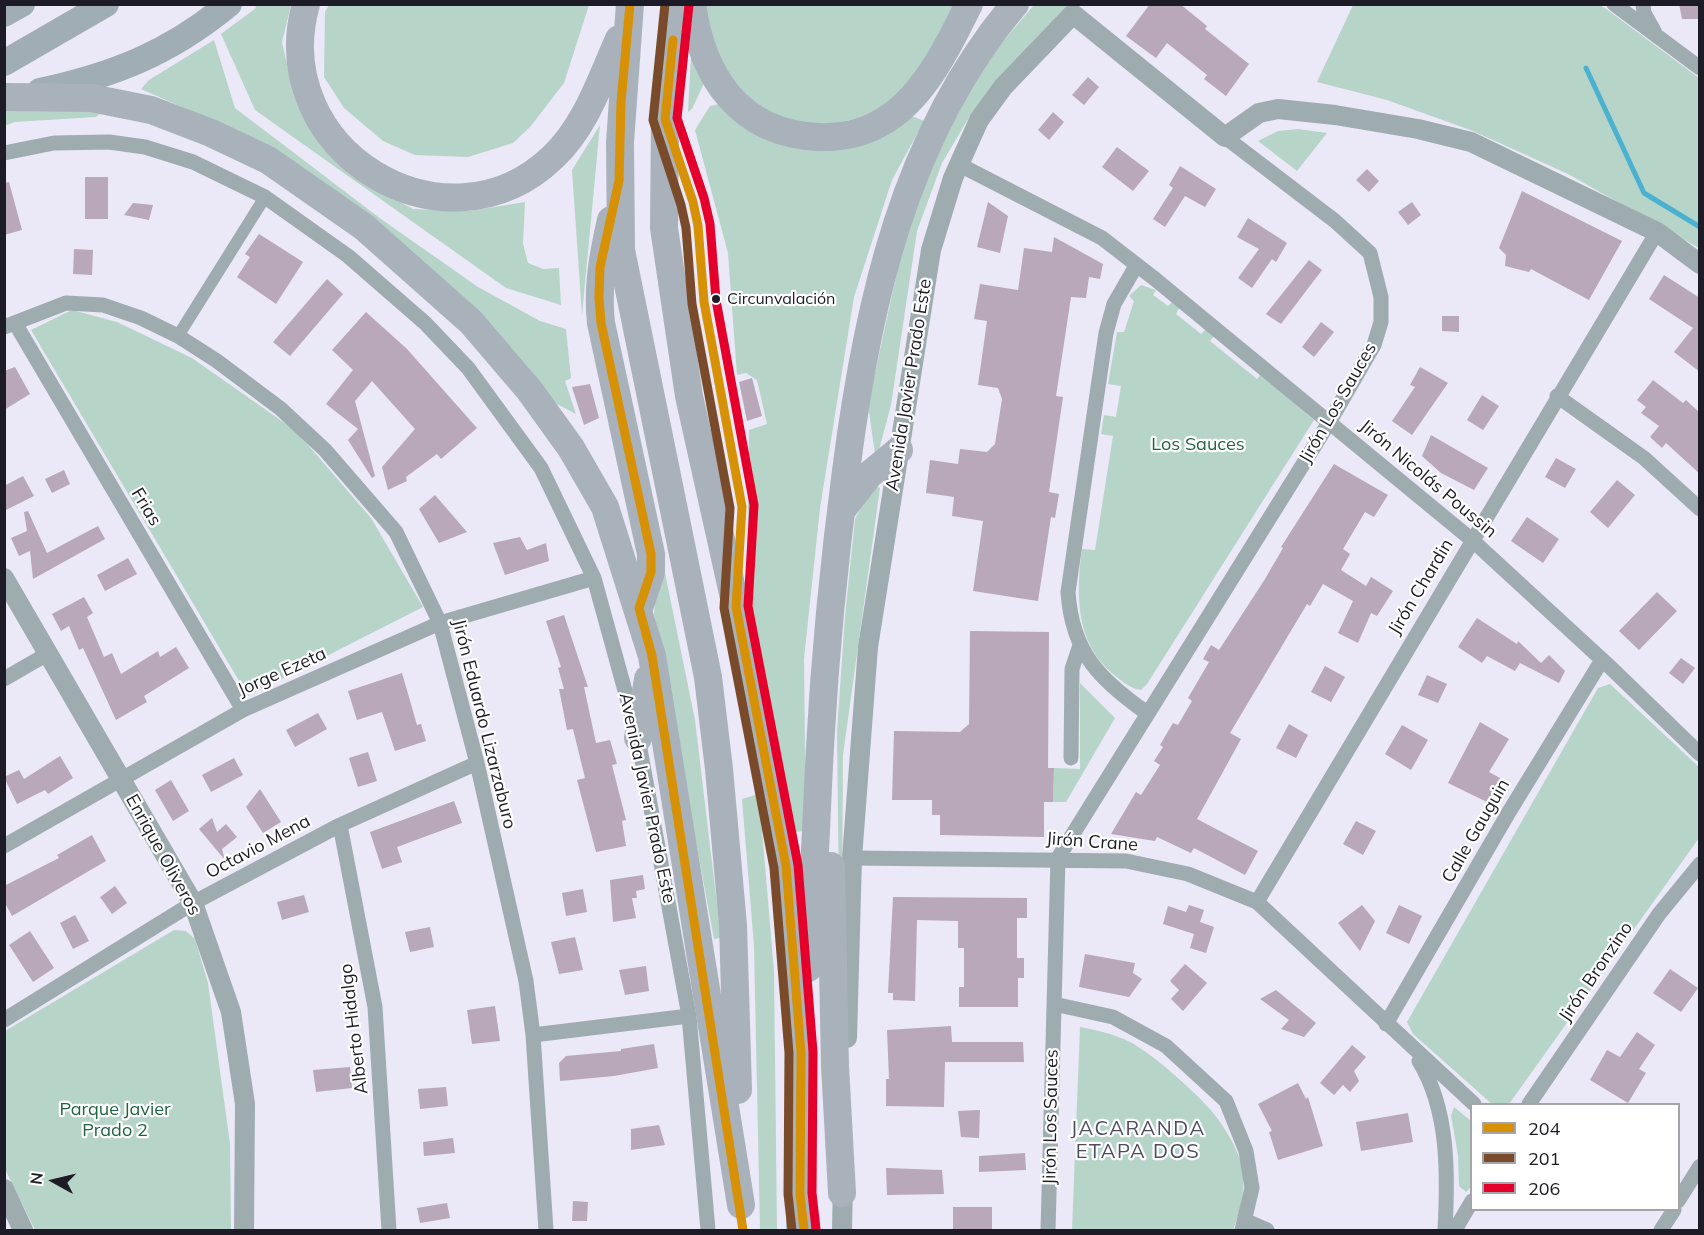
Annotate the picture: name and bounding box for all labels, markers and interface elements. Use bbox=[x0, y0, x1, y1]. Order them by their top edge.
street label: Avenida Javier Prado Este bbox=[882, 277, 936, 493]
place label: Circunvalación bbox=[727, 289, 835, 309]
marker: Circunvalación bbox=[710, 293, 722, 305]
street label: Jirón Los Sauces bbox=[1295, 339, 1381, 467]
street label: Jirón Nicolás Poussin bbox=[1355, 415, 1501, 543]
park label: Los Sauces bbox=[1151, 434, 1245, 456]
street label: Frias bbox=[126, 484, 166, 530]
street label: Jirón Chardin bbox=[1384, 535, 1458, 639]
street label: Jirón Eduardo Lizarzaburo bbox=[447, 617, 521, 831]
street label: Jorge Ezeta bbox=[234, 643, 330, 701]
street label: Avenida Javier Prado Este bbox=[614, 691, 680, 905]
street label: Calle Gauguin bbox=[1438, 775, 1514, 887]
street label: Enrique Oliveros bbox=[121, 791, 205, 919]
street label: Octavio Mena bbox=[202, 810, 314, 884]
street label: Jirón Crane bbox=[1045, 828, 1139, 856]
street label: Jirón Bronzino bbox=[1555, 918, 1637, 1026]
street label: Alberto Hidalgo bbox=[335, 962, 373, 1096]
street label: Jirón Los Sauces bbox=[1039, 1049, 1063, 1185]
park label: Parque Javier Prado 2 bbox=[60, 1099, 170, 1142]
legend bbox=[1470, 1103, 1680, 1211]
district label: JACARANDA ETAPA DOS bbox=[1070, 1117, 1206, 1164]
text: 204 bbox=[1528, 1117, 1560, 1140]
text: 201 bbox=[1528, 1147, 1560, 1170]
north arrow bbox=[24, 1151, 84, 1211]
text: N bbox=[25, 1171, 47, 1186]
text: 206 bbox=[1528, 1177, 1560, 1200]

